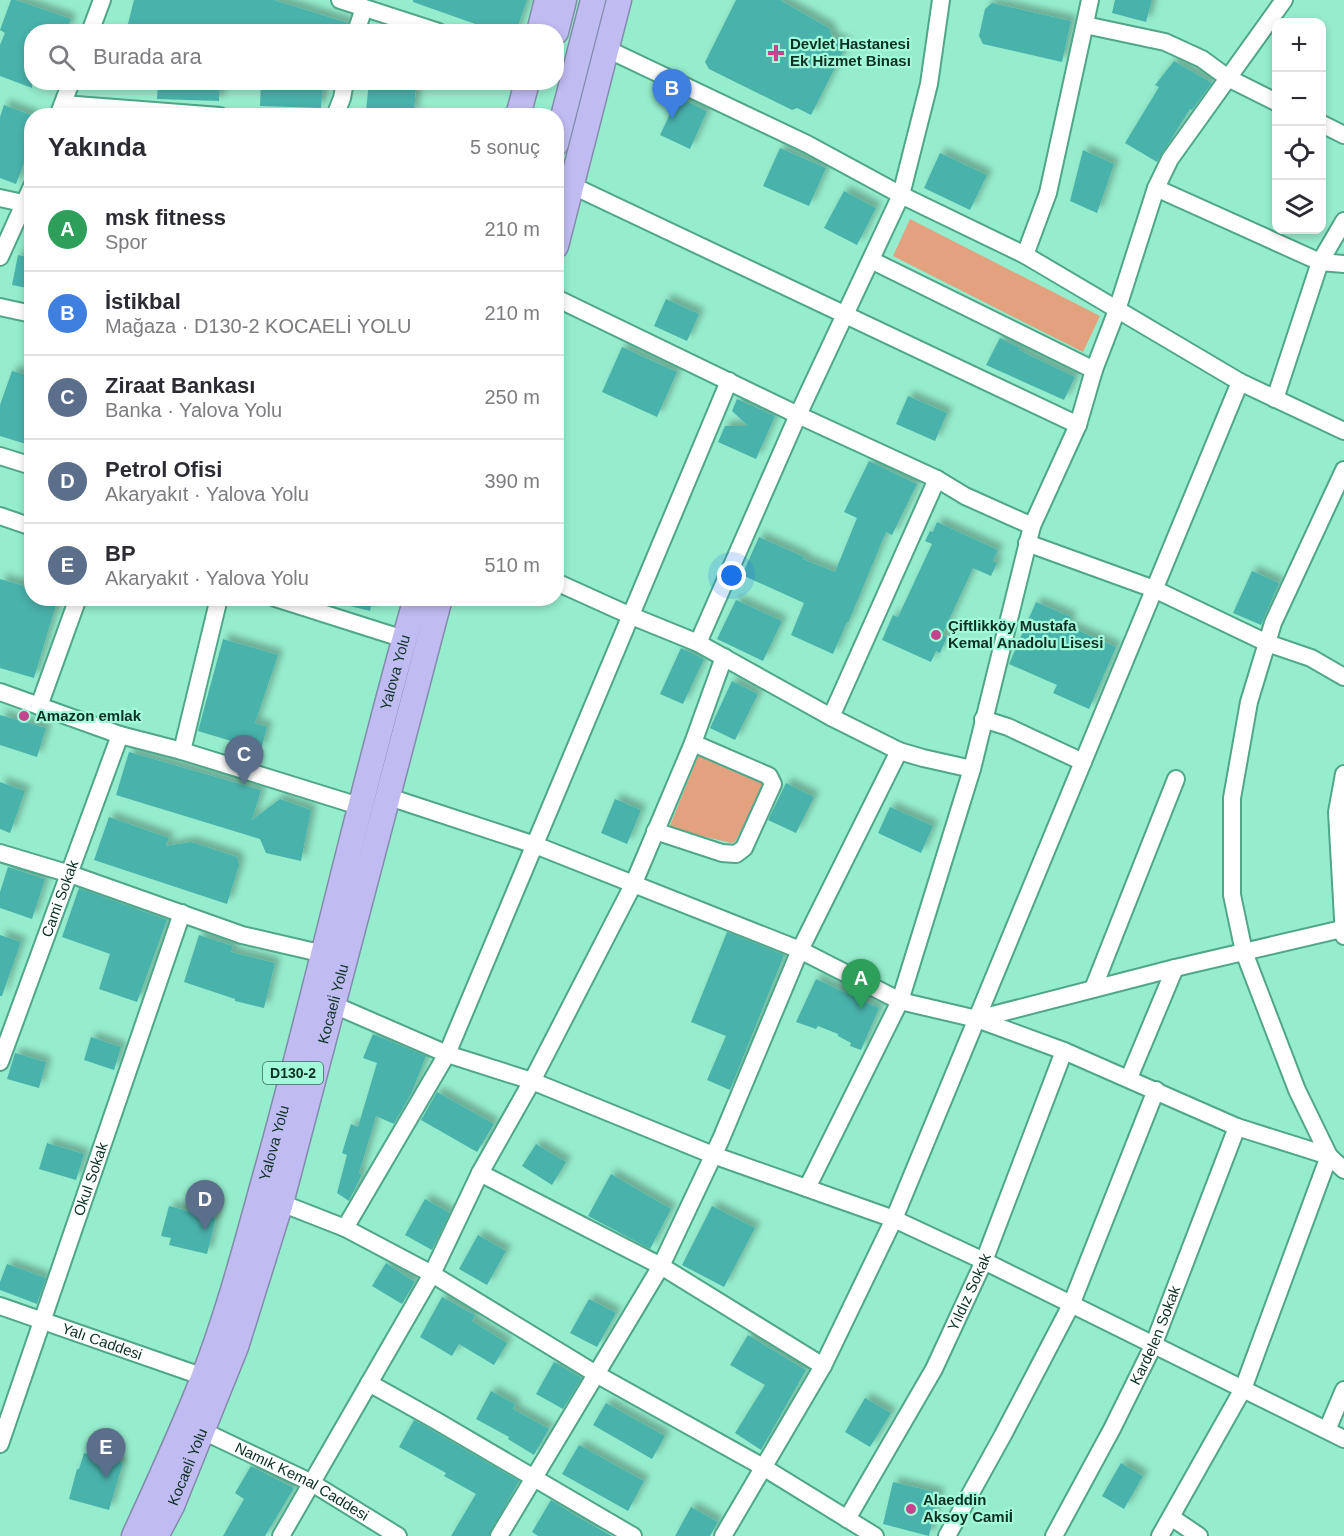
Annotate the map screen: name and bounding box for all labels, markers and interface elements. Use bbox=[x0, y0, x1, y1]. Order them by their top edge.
map controls bbox=[1272, 18, 1326, 234]
button: + bbox=[1272, 18, 1326, 72]
search box bbox=[24, 24, 564, 90]
place label: Devlet Hastanesi Ek Hizmet Binası bbox=[790, 35, 911, 69]
icon: search bbox=[45, 41, 78, 74]
text: Burada ara bbox=[93, 44, 202, 69]
marker: Devlet Hastanesi Ek Hizmet Binası bbox=[767, 44, 785, 62]
pin: B bbox=[652, 70, 692, 119]
button: − bbox=[1272, 72, 1326, 126]
button: locate bbox=[1272, 126, 1326, 180]
text: Yakında bbox=[48, 132, 146, 162]
text: 5 sonuç bbox=[470, 136, 540, 158]
button: layers bbox=[1272, 180, 1326, 234]
text: msk fitness bbox=[105, 205, 226, 230]
text: A bbox=[60, 218, 75, 240]
text: 210 m bbox=[484, 218, 540, 240]
text: Spor bbox=[105, 231, 147, 253]
text: İstikbal bbox=[105, 289, 181, 314]
text: B bbox=[60, 302, 75, 324]
text: 210 m bbox=[484, 302, 540, 324]
text: Mağaza · D130-2 KOCAELİ YOLU bbox=[105, 315, 411, 337]
text: Ziraat Bankası bbox=[105, 373, 255, 398]
text: C bbox=[60, 386, 75, 408]
text: 250 m bbox=[484, 386, 540, 408]
text: Banka · Yalova Yolu bbox=[105, 399, 282, 421]
text: Petrol Ofisi bbox=[105, 457, 222, 482]
text: D bbox=[60, 470, 75, 492]
text: 390 m bbox=[484, 470, 540, 492]
text: Akaryakıt · Yalova Yolu bbox=[105, 483, 309, 505]
text: BP bbox=[105, 541, 136, 566]
text: E bbox=[61, 554, 74, 576]
text: 510 m bbox=[484, 554, 540, 576]
your location bbox=[717, 561, 746, 590]
text: Akaryakıt · Yalova Yolu bbox=[105, 567, 309, 589]
place label: Çiftlikköy Mustafa Kemal Anadolu Lisesi bbox=[948, 617, 1103, 651]
marker: Çiftlikköy Mustafa Kemal Anadolu Lisesi bbox=[929, 628, 943, 642]
street label: Yalova Yolu bbox=[377, 633, 413, 712]
place label: Amazon emlak bbox=[36, 707, 142, 724]
marker: Amazon emlak bbox=[17, 709, 31, 723]
pin: C bbox=[224, 736, 264, 785]
street label: Cami Sokak bbox=[38, 857, 82, 939]
pin: A bbox=[842, 960, 880, 1009]
street label: Kocaeli̇ Yolu bbox=[314, 962, 351, 1046]
road number: D130-2 bbox=[263, 1062, 323, 1084]
street label: Yalova Yolu bbox=[255, 1103, 292, 1183]
street label: Okul Sokak bbox=[70, 1139, 111, 1218]
pin: D bbox=[186, 1180, 224, 1230]
street label: Yıldız Sokak bbox=[944, 1251, 994, 1333]
street label: Kardelen Sokak bbox=[1126, 1283, 1183, 1387]
street label: Yalı Caddesi bbox=[60, 1319, 145, 1363]
street label: Kocaeli̇ Yolu bbox=[164, 1426, 210, 1508]
pin: E bbox=[86, 1428, 126, 1478]
street label: Namık Kemal Caddesi bbox=[232, 1439, 372, 1524]
place label: Alaeddin Aksoy Camiİ bbox=[923, 1491, 1013, 1525]
marker: Alaeddin Aksoy Camiİ bbox=[904, 1502, 918, 1516]

